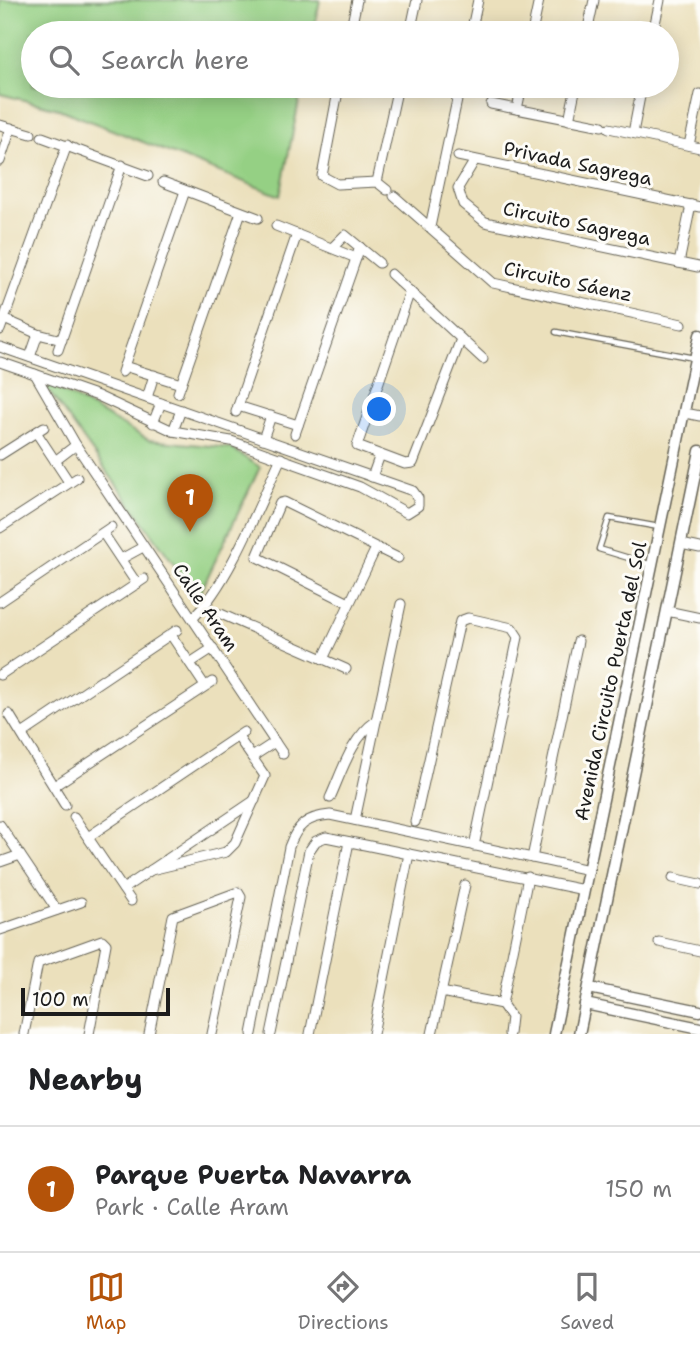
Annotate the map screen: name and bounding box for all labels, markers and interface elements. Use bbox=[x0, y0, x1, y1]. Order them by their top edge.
search box bbox=[21, 21, 679, 98]
icon: search bbox=[45, 41, 83, 79]
text: Search here bbox=[101, 42, 250, 77]
street label: Privada Sagrega bbox=[501, 136, 655, 191]
street label: Circuito Sagrega bbox=[501, 196, 653, 251]
street label: Circuito Sáenz bbox=[501, 256, 634, 307]
your location bbox=[362, 392, 396, 426]
pin: 1 bbox=[167, 474, 213, 532]
street label: Avenida Circuito Puerta del Sol bbox=[569, 539, 652, 823]
street label: Calle Aram bbox=[167, 558, 244, 656]
scale bar bbox=[21, 985, 170, 1017]
text: 100 m bbox=[32, 987, 89, 1012]
text: Nearby bbox=[28, 1059, 143, 1100]
text: Parque Puerta Navarra bbox=[95, 1157, 411, 1192]
text: 1 bbox=[46, 1174, 56, 1204]
text: 150 m bbox=[605, 1174, 672, 1204]
text: Park · Calle Aram bbox=[95, 1192, 289, 1222]
tab: Map bbox=[86, 1268, 126, 1335]
tab: Directions bbox=[298, 1268, 389, 1335]
tab: Saved bbox=[560, 1268, 614, 1335]

